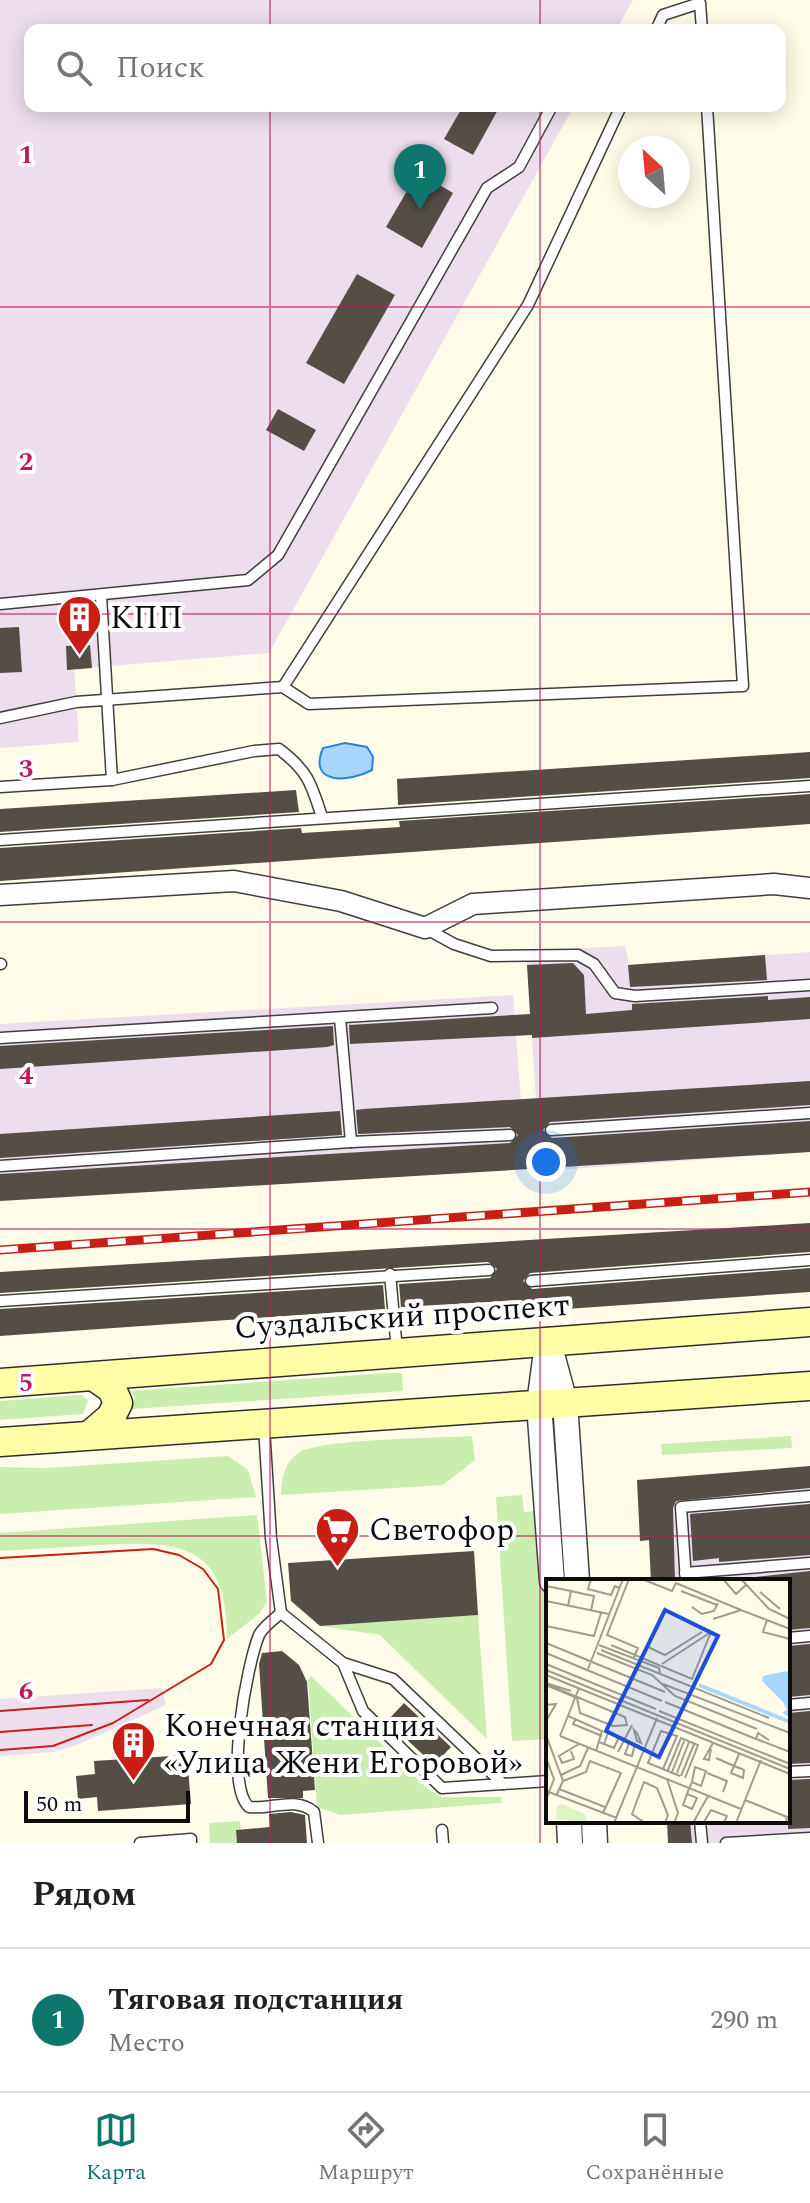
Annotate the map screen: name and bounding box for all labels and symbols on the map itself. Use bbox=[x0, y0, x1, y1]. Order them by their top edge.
text: 1 bbox=[19, 135, 33, 175]
north arrow bbox=[618, 136, 690, 208]
pin: 1 bbox=[394, 144, 446, 210]
text: 2 bbox=[19, 442, 33, 482]
building icon: КПП bbox=[55, 594, 103, 657]
place label: КПП bbox=[110, 594, 183, 643]
text: 3 bbox=[19, 749, 33, 789]
text: 4 bbox=[19, 1056, 34, 1096]
your location bbox=[526, 1142, 566, 1182]
street label: Суздальский проспект bbox=[233, 1281, 571, 1353]
text: 5 bbox=[19, 1363, 33, 1403]
supermarket icon: Светофор bbox=[314, 1506, 362, 1569]
place label: Светофор bbox=[369, 1506, 514, 1555]
inset map bbox=[546, 1579, 790, 1823]
text: 6 bbox=[19, 1671, 33, 1711]
place label: Конечная станция «Улица Жени Егоровой» bbox=[164, 1702, 523, 1788]
building icon: Конечная станция «Улица Жени Егоровой» bbox=[109, 1720, 157, 1783]
scale bar bbox=[24, 1787, 190, 1823]

